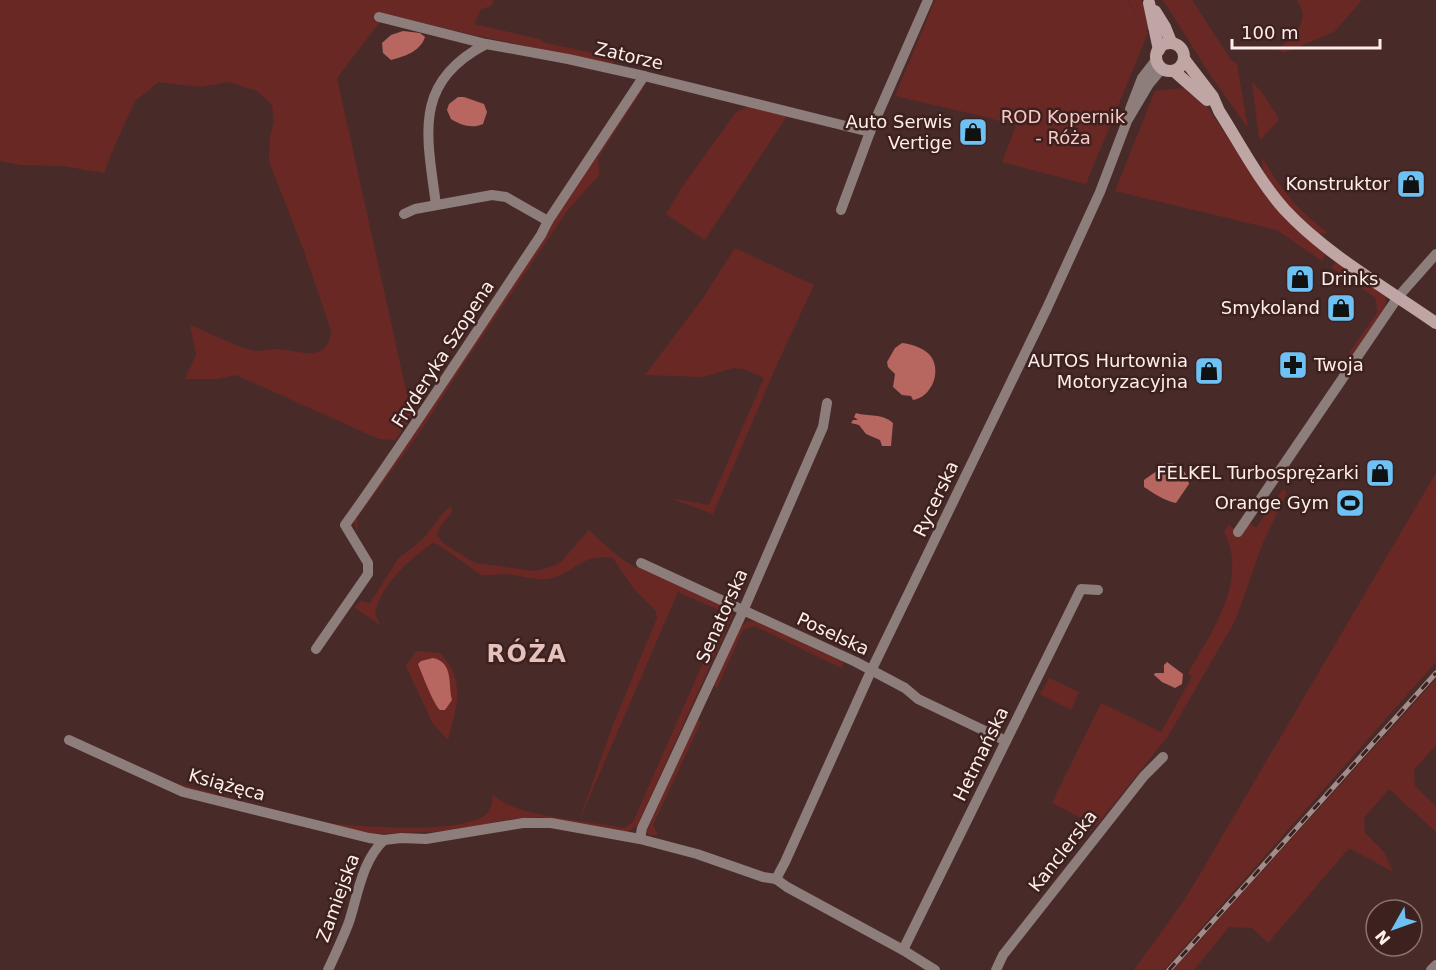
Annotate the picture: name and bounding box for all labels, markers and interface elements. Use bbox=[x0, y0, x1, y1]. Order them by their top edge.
scale bar bbox=[1232, 12, 1380, 50]
text: 100 m bbox=[1241, 22, 1299, 43]
street label: Zatorze bbox=[593, 37, 665, 74]
park label: ROD Kopernik - Róża bbox=[1001, 106, 1126, 148]
place label: Auto Serwis Vertige bbox=[845, 111, 952, 153]
shop icon: Auto Serwis Vertige bbox=[957, 116, 989, 148]
shop icon: Konstruktor bbox=[1395, 168, 1427, 200]
place label: Konstruktor bbox=[1286, 173, 1391, 194]
shop icon: Drinks bbox=[1284, 263, 1316, 295]
place label: Drinks bbox=[1321, 268, 1378, 289]
street label: Fryderyka Szopena bbox=[387, 276, 498, 431]
shop icon: Smykoland bbox=[1325, 292, 1357, 324]
place label: Smykoland bbox=[1221, 297, 1320, 318]
pharmacy icon: Twoja bbox=[1277, 349, 1309, 381]
place label: AUTOS Hurtownia Motoryzacyjna bbox=[1028, 350, 1188, 392]
place label: Twoja bbox=[1313, 354, 1364, 375]
shop icon: AUTOS Hurtownia Motoryzacyjna bbox=[1193, 355, 1225, 387]
shop icon: FELKEL Turbosprężarki bbox=[1364, 457, 1396, 489]
street label: Rycerska bbox=[909, 458, 962, 540]
place label: FELKEL Turbosprężarki bbox=[1156, 462, 1359, 483]
sports icon: Orange Gym bbox=[1334, 487, 1366, 519]
place label: Orange Gym bbox=[1215, 492, 1329, 513]
street label: Senatorska bbox=[691, 565, 752, 666]
street label: Poselska bbox=[794, 608, 873, 659]
district label: RÓŻA bbox=[487, 638, 567, 668]
street label: Hetmańska bbox=[949, 703, 1012, 804]
street label: Książęca bbox=[186, 764, 268, 805]
street label: Kanclerska bbox=[1024, 806, 1101, 896]
street label: Zamiejska bbox=[312, 851, 363, 945]
north arrow bbox=[1364, 898, 1424, 958]
text: N bbox=[1371, 926, 1394, 949]

